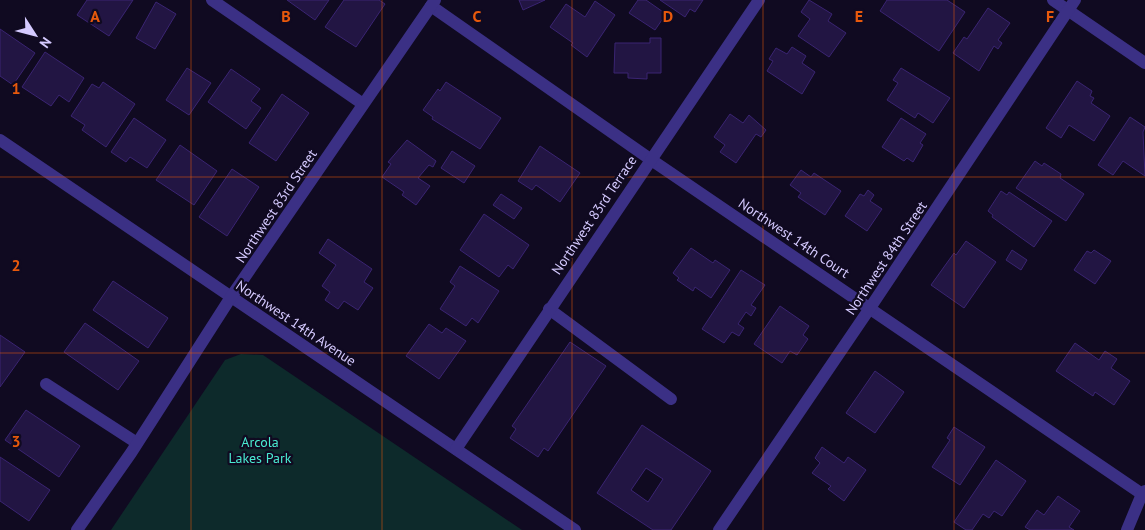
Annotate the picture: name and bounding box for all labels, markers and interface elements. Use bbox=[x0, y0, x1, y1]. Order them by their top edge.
text: A bbox=[90, 6, 100, 26]
text: B bbox=[281, 6, 291, 26]
text: C bbox=[473, 6, 482, 26]
text: D bbox=[663, 6, 673, 26]
text: E bbox=[855, 6, 863, 26]
text: F bbox=[1046, 6, 1054, 26]
north arrow bbox=[10, 10, 60, 60]
text: N bbox=[36, 34, 56, 52]
text: 1 bbox=[11, 78, 21, 98]
street label: Northwest 83rd Street bbox=[231, 146, 321, 266]
street label: Northwest 83rd Terrace bbox=[547, 152, 641, 278]
street label: Northwest 14th Court bbox=[735, 194, 853, 282]
street label: Northwest 84th Street bbox=[841, 198, 931, 318]
text: 2 bbox=[11, 255, 21, 275]
street label: Northwest 14th Avenue bbox=[233, 276, 359, 370]
text: 3 bbox=[11, 431, 21, 451]
park label: Arcola Lakes Park bbox=[229, 433, 292, 467]

